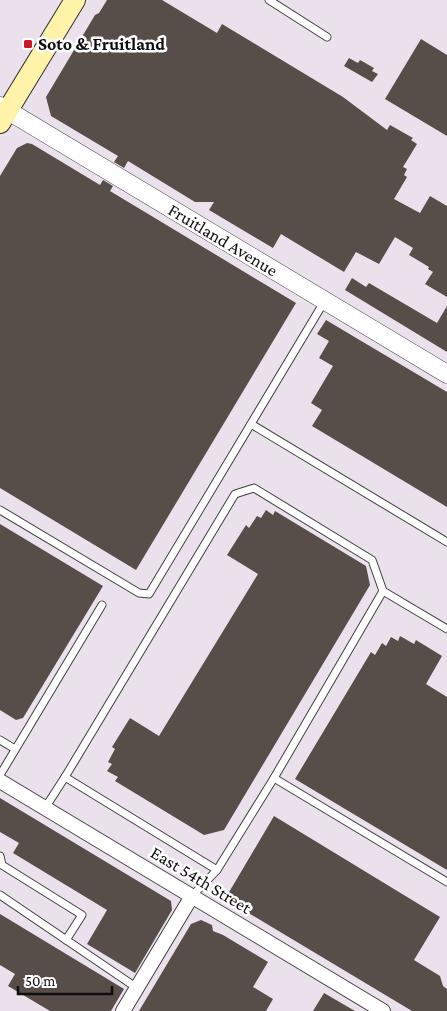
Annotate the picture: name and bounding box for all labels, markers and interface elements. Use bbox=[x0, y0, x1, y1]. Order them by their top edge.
place label: Soto & Fruitland bbox=[38, 34, 165, 54]
marker: Soto & Fruitland bbox=[22, 38, 34, 50]
street label: Fruitland Avenue bbox=[165, 199, 281, 281]
street label: East 54th Street bbox=[147, 842, 256, 918]
scale bar bbox=[18, 964, 111, 996]
text: 50 m bbox=[25, 973, 55, 989]

